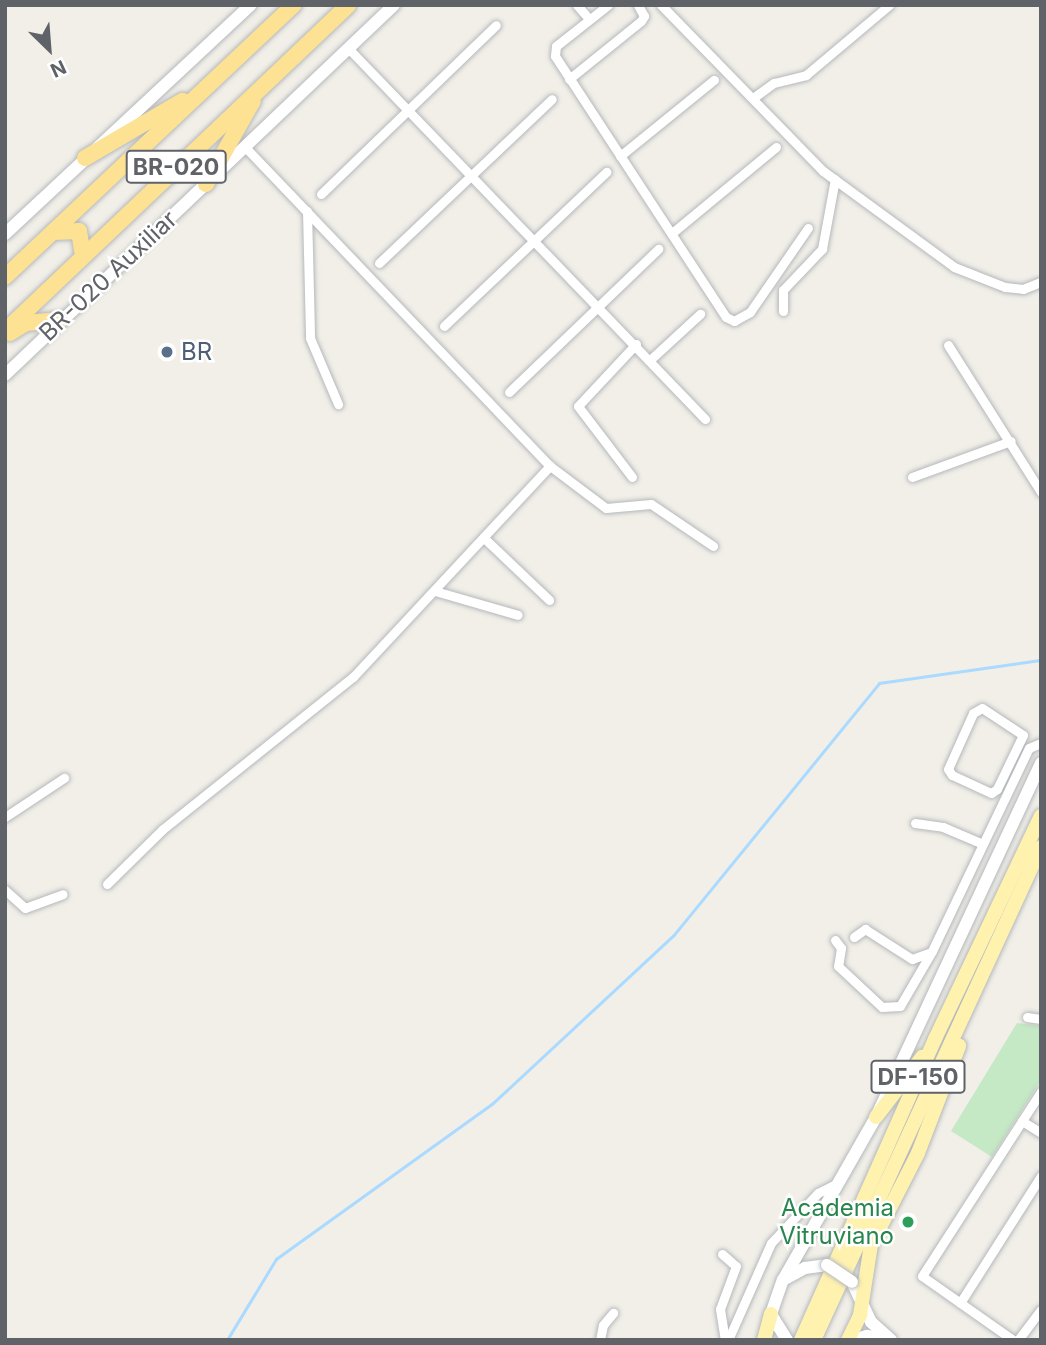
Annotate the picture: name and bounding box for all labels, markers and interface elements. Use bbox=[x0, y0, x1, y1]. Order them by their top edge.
north arrow bbox=[14, 14, 84, 84]
text: N bbox=[47, 55, 70, 82]
road number: BR-020 bbox=[125, 148, 227, 186]
street label: BR-020 Auxiliar bbox=[33, 205, 183, 347]
place label: BR bbox=[181, 338, 212, 366]
marker: BR bbox=[159, 344, 175, 360]
road number: DF-150 bbox=[869, 1058, 967, 1096]
place label: Academia Vitruviano bbox=[779, 1194, 894, 1250]
marker: Academia Vitruviano bbox=[900, 1214, 916, 1230]

